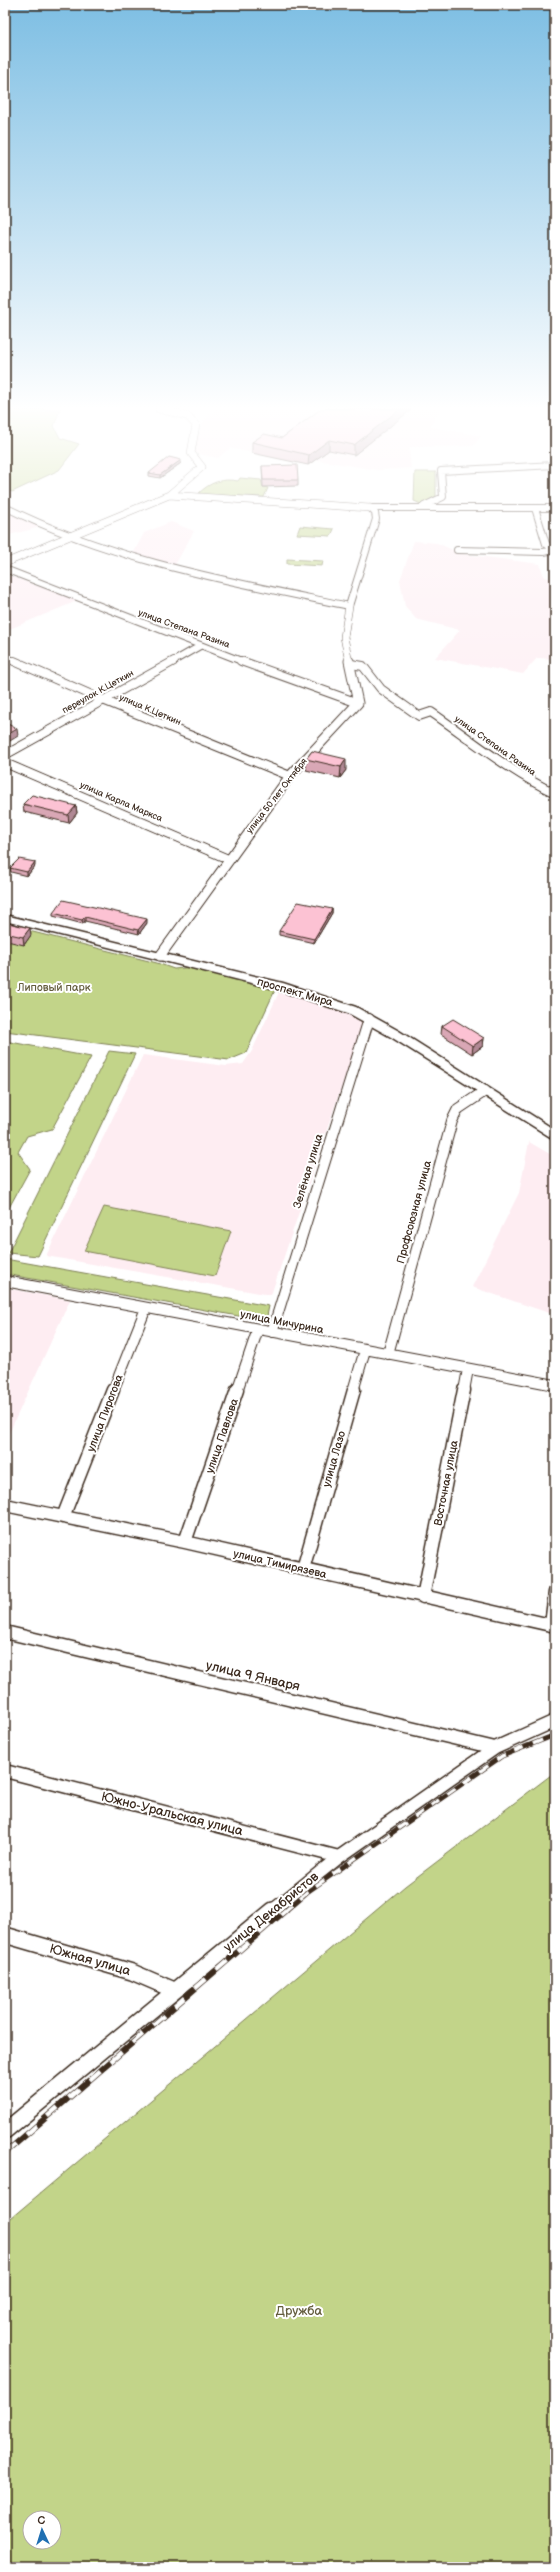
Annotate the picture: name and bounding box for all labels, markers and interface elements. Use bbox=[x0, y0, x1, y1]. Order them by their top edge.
street label: улица Степана Разина bbox=[137, 607, 232, 651]
street label: переулок К.Цеткин bbox=[60, 668, 136, 716]
street label: улица К.Цеткин bbox=[118, 692, 182, 728]
street label: улица Степана Разина bbox=[452, 714, 538, 779]
street label: улица 50 лет Октября bbox=[244, 756, 310, 836]
street label: улица Карла Маркса bbox=[78, 780, 165, 825]
street label: проспект Мира bbox=[256, 975, 335, 1009]
park label: Липовый парк bbox=[16, 981, 91, 994]
street label: Зелёная улица bbox=[291, 1132, 326, 1210]
street label: Профсоюзная улица bbox=[394, 1159, 434, 1265]
street label: улица Мичурина bbox=[239, 1308, 325, 1337]
street label: улица Пирогова bbox=[84, 1372, 126, 1453]
street label: улица Павлова bbox=[203, 1396, 241, 1475]
street label: улица Лазо bbox=[320, 1429, 348, 1489]
street label: Восточная улица bbox=[431, 1439, 461, 1527]
street label: улица Тимирязева bbox=[232, 1547, 328, 1581]
street label: улица 9 Января bbox=[204, 1657, 302, 1695]
street label: Южно-Уральская улица bbox=[99, 1789, 245, 1839]
street label: улица Декабристов bbox=[220, 1869, 322, 1955]
street label: Южная улица bbox=[48, 1941, 133, 1979]
park label: Дружба bbox=[276, 2303, 323, 2319]
north arrow bbox=[22, 2510, 62, 2550]
text: С bbox=[37, 2514, 46, 2527]

